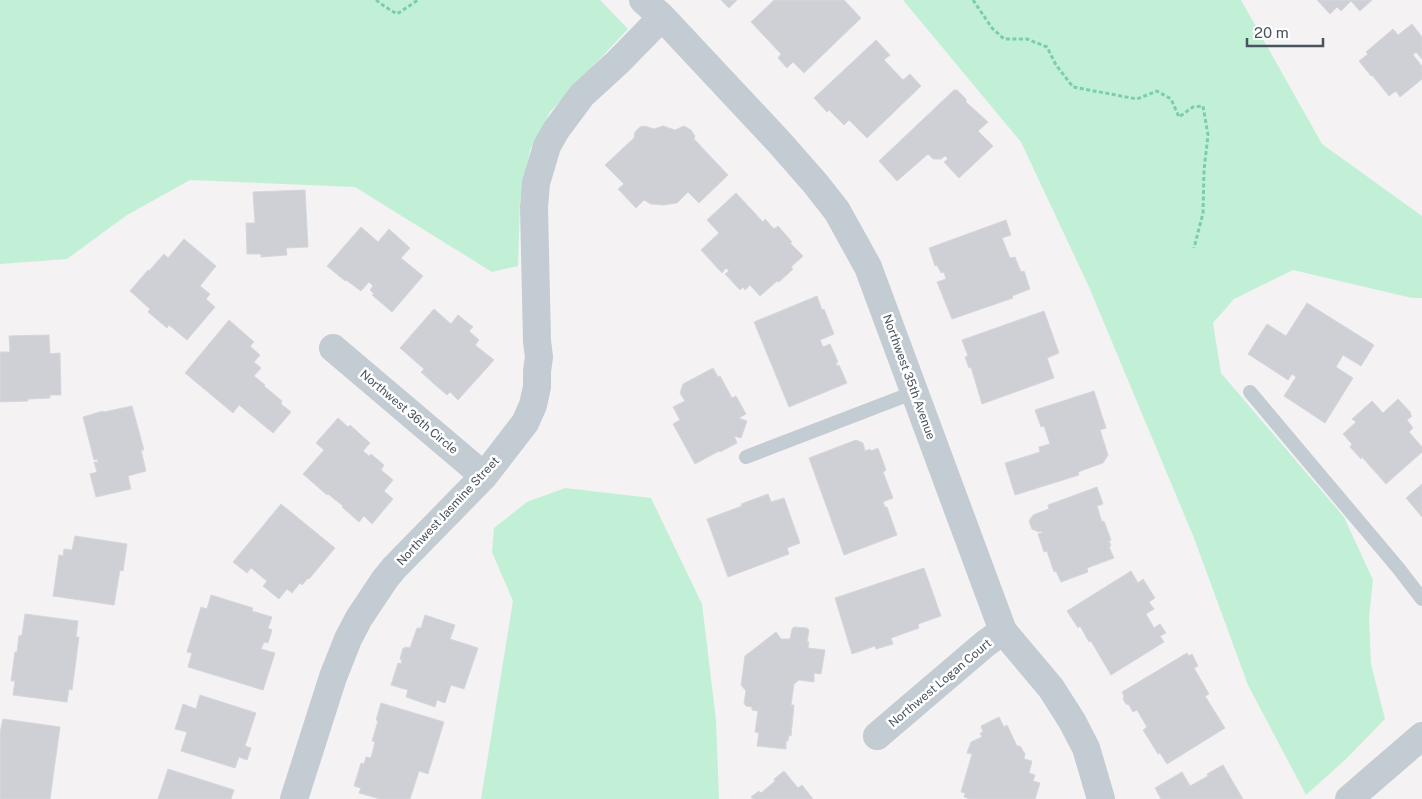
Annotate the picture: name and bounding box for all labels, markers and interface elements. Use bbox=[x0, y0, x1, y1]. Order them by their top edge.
scale bar bbox=[1247, 15, 1323, 47]
text: 20 m bbox=[1254, 24, 1289, 41]
street label: Northwest 35th Avenue bbox=[880, 313, 938, 442]
street label: Northwest 36th Circle bbox=[357, 367, 461, 457]
street label: Northwest Jasmine Street bbox=[394, 454, 502, 568]
street label: Northwest Logan Court bbox=[886, 636, 994, 730]

